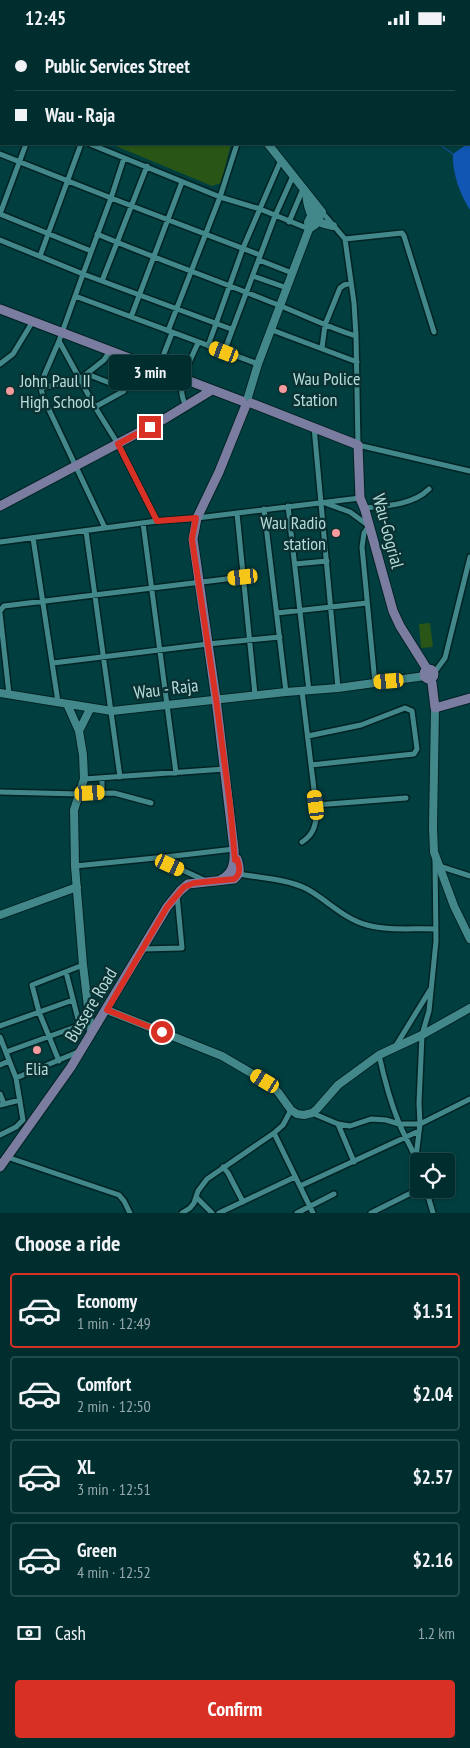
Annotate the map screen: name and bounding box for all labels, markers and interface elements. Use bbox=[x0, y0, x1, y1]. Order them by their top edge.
text: 12:45 bbox=[25, 6, 66, 30]
text: Public Services Street bbox=[45, 54, 190, 78]
text: Wau - Raja bbox=[45, 103, 115, 127]
car bbox=[207, 340, 240, 364]
callout: 3 min bbox=[109, 355, 191, 389]
text: 3 min bbox=[134, 362, 166, 382]
place label: Wau Police Station bbox=[293, 367, 360, 411]
place label: John Paul II High School bbox=[19, 369, 96, 413]
marker: Wau Police Station bbox=[277, 383, 289, 395]
marker: John Paul II High School bbox=[4, 385, 16, 397]
route end bbox=[139, 416, 161, 438]
street label: Wau-Gogrial bbox=[367, 491, 410, 572]
place label: Wau Radio station bbox=[260, 511, 326, 555]
marker: Wau Radio station bbox=[330, 527, 342, 539]
car bbox=[227, 568, 258, 586]
car bbox=[373, 672, 404, 690]
street label: Wau - Raja bbox=[132, 673, 200, 704]
car bbox=[74, 785, 105, 801]
car bbox=[306, 789, 325, 821]
car bbox=[153, 852, 186, 878]
street label: Bussere Road bbox=[59, 963, 122, 1046]
route start bbox=[151, 1021, 173, 1043]
marker: Elia bbox=[31, 1044, 43, 1056]
place label: Elia bbox=[25, 1057, 49, 1080]
car bbox=[248, 1067, 281, 1095]
map controls bbox=[410, 1153, 455, 1198]
button: locate bbox=[410, 1153, 455, 1198]
text: Choose a ride bbox=[15, 1229, 120, 1257]
icon: car bbox=[17, 1288, 62, 1333]
text: Economy bbox=[77, 1289, 137, 1313]
text: $1.51 bbox=[413, 1299, 453, 1323]
text: 1 min · 12:49 bbox=[77, 1313, 151, 1333]
icon: car bbox=[17, 1371, 62, 1416]
text: Comfort bbox=[77, 1372, 131, 1396]
text: $2.04 bbox=[413, 1382, 453, 1406]
text: 2 min · 12:50 bbox=[77, 1396, 151, 1416]
icon: car bbox=[17, 1454, 62, 1499]
text: XL bbox=[77, 1455, 95, 1479]
text: $2.57 bbox=[413, 1465, 453, 1489]
text: 3 min · 12:51 bbox=[77, 1479, 151, 1499]
icon: car bbox=[17, 1537, 62, 1582]
text: Green bbox=[77, 1538, 117, 1562]
text: $2.16 bbox=[413, 1548, 453, 1572]
text: 4 min · 12:52 bbox=[77, 1562, 151, 1582]
icon: cash bbox=[15, 1619, 43, 1647]
text: Cash bbox=[55, 1621, 86, 1645]
text: 1.2 km bbox=[418, 1623, 455, 1643]
button: Confirm bbox=[15, 1680, 455, 1738]

